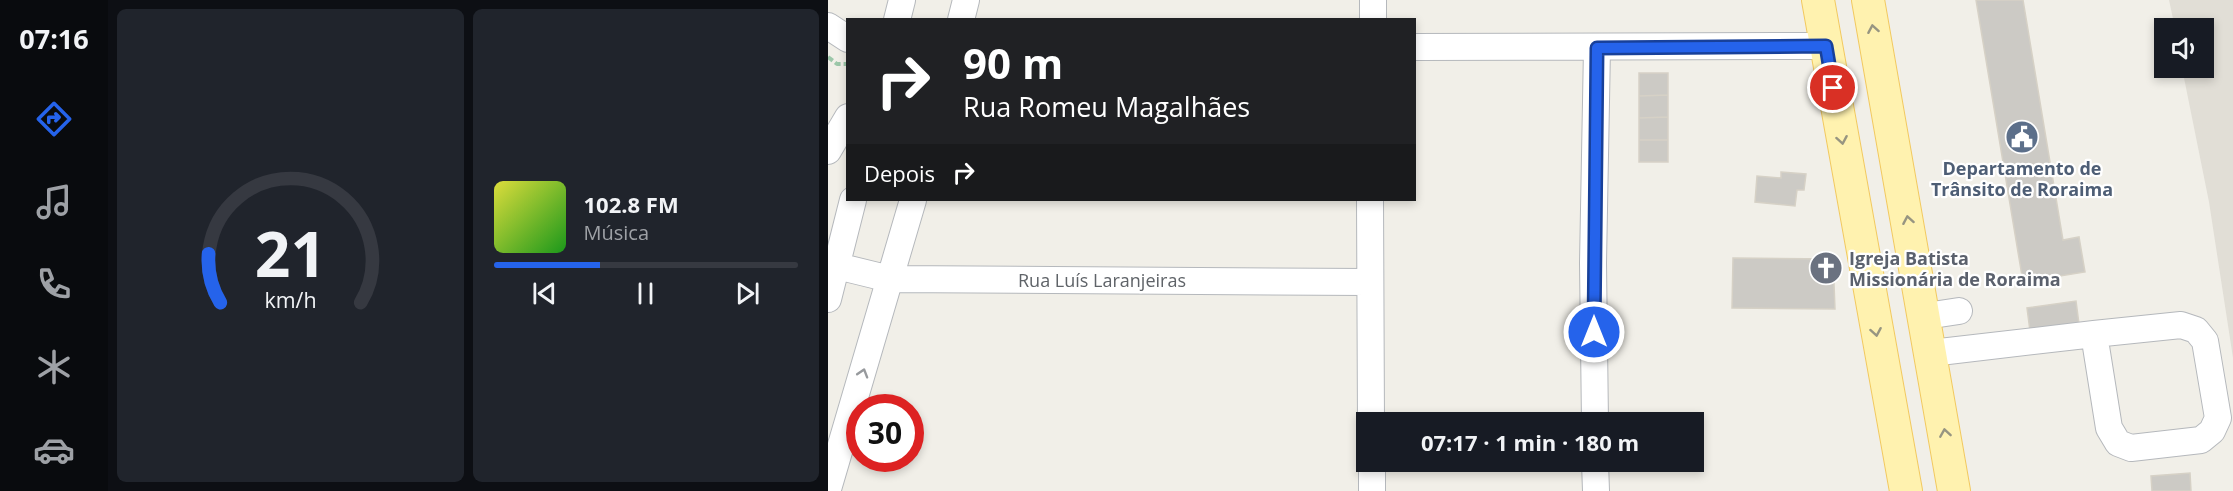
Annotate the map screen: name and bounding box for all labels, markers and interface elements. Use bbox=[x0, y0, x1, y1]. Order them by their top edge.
map controls bbox=[2154, 18, 2214, 78]
button: sound bbox=[2154, 18, 2214, 78]
text: 07:16 bbox=[19, 20, 89, 57]
one-way arrow bbox=[1867, 24, 1880, 34]
text: 90 m bbox=[963, 34, 1063, 91]
icon: right bbox=[864, 42, 942, 120]
pin bbox=[1807, 62, 1858, 113]
icon: arrive bbox=[1816, 71, 1849, 104]
text: Rua Romeu Magalhães bbox=[963, 88, 1250, 125]
icon: directions bbox=[33, 98, 75, 140]
public building icon: Departamento de Trânsito de Roraima bbox=[2004, 119, 2040, 155]
one-way arrow bbox=[1835, 135, 1848, 145]
icon: right bbox=[947, 156, 980, 189]
place label: Departamento de Trânsito de Roraima bbox=[1931, 156, 2113, 201]
text: Depois bbox=[864, 158, 935, 188]
icon: music bbox=[33, 181, 75, 223]
text: 102.8 FM bbox=[584, 189, 679, 219]
text: 21 bbox=[255, 210, 326, 295]
one-way arrow bbox=[1902, 216, 1915, 226]
text: Música bbox=[584, 219, 649, 246]
place label: Igreja Batista Missionária de Roraima bbox=[1849, 246, 2061, 291]
church icon: Igreja Batista Missionária de Roraima bbox=[1808, 250, 1844, 286]
icon: phone bbox=[33, 263, 75, 305]
street label: Rua Luís Laranjeiras bbox=[1018, 268, 1186, 292]
icon: previous bbox=[528, 277, 561, 310]
icon: pause bbox=[629, 277, 662, 310]
icon: next bbox=[731, 277, 764, 310]
text: km/h bbox=[264, 285, 316, 314]
position arrow bbox=[1562, 300, 1626, 364]
one-way arrow bbox=[1870, 328, 1882, 337]
icon: climate bbox=[33, 346, 75, 388]
one-way arrow bbox=[856, 368, 868, 379]
speed limit sign: 30 bbox=[846, 394, 924, 472]
text: 07:17 · 1 min · 180 m bbox=[1421, 427, 1639, 457]
icon: car bbox=[33, 429, 75, 471]
one-way arrow bbox=[1939, 429, 1952, 439]

